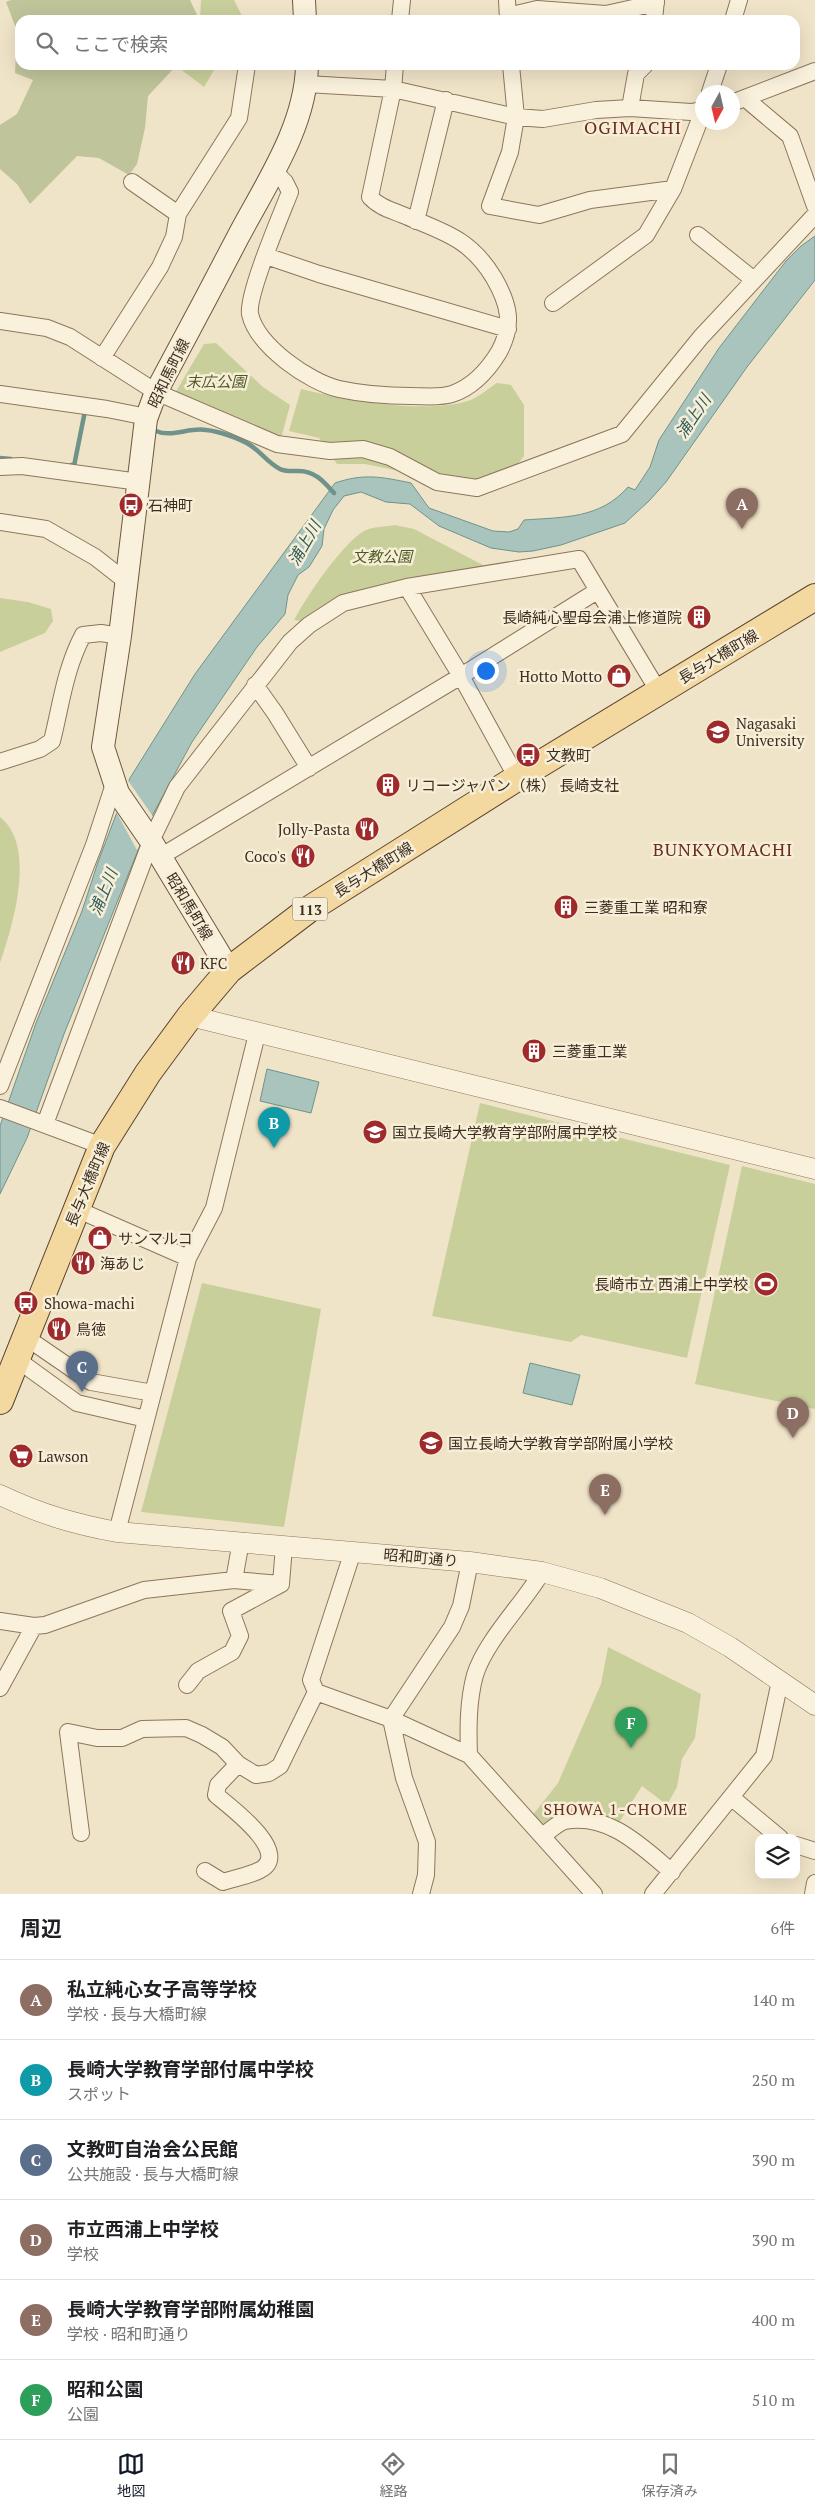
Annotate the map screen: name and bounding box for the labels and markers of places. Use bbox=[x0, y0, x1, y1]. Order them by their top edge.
pin: A bbox=[726, 488, 758, 529]
bus stop icon: 石神町 bbox=[118, 492, 144, 518]
place label: 石神町 bbox=[148, 495, 193, 515]
building icon: 長崎純心聖母会浦上修道院 bbox=[686, 604, 712, 630]
place label: 長崎純心聖母会浦上修道院 bbox=[502, 607, 682, 627]
shop icon: Hotto Motto bbox=[606, 663, 632, 689]
place label: Hotto Motto bbox=[519, 666, 602, 686]
place label: Nagasaki University bbox=[736, 713, 805, 750]
school or university icon: Nagasaki University bbox=[705, 719, 731, 745]
bus stop icon: 文教町 bbox=[515, 742, 541, 768]
place label: 文教町 bbox=[546, 745, 591, 765]
building icon: リコージャパン（株） 長崎支社 bbox=[375, 772, 401, 798]
place label: リコージャパン（株） 長崎支社 bbox=[406, 775, 619, 795]
restaurant icon: Jolly-Pasta bbox=[354, 816, 380, 842]
place label: Jolly-Pasta bbox=[278, 819, 350, 839]
restaurant icon: Coco's bbox=[290, 843, 316, 869]
place label: Coco's bbox=[245, 846, 286, 866]
building icon: 三菱重工業 昭和寮 bbox=[553, 894, 579, 920]
place label: 三菱重工業 昭和寮 bbox=[584, 897, 708, 917]
restaurant icon: KFC bbox=[170, 950, 196, 976]
place label: KFC bbox=[200, 953, 228, 973]
building icon: 三菱重工業 bbox=[521, 1038, 547, 1064]
place label: 三菱重工業 bbox=[552, 1041, 627, 1061]
pin: B bbox=[258, 1107, 290, 1148]
school or university icon: 国立長崎大学教育学部附属中学校 bbox=[362, 1119, 388, 1145]
place label: 国立長崎大学教育学部附属中学校 bbox=[392, 1122, 617, 1142]
shop icon: サンマルコ bbox=[87, 1225, 113, 1251]
place label: サンマルコ bbox=[118, 1228, 193, 1248]
restaurant icon: 海あじ bbox=[70, 1250, 96, 1276]
place label: 海あじ bbox=[100, 1253, 145, 1273]
sports icon: 長崎市立 西浦上中学校 bbox=[753, 1271, 779, 1297]
place label: 長崎市立 西浦上中学校 bbox=[594, 1274, 748, 1294]
bus stop icon: Showa-machi bbox=[13, 1290, 39, 1316]
place label: Showa-machi bbox=[44, 1293, 135, 1313]
restaurant icon: 鳥徳 bbox=[46, 1316, 72, 1342]
place label: 鳥徳 bbox=[76, 1319, 106, 1339]
pin: C bbox=[66, 1351, 98, 1392]
pin: D bbox=[777, 1397, 809, 1438]
school or university icon: 国立長崎大学教育学部附属小学校 bbox=[418, 1430, 444, 1456]
place label: 国立長崎大学教育学部附属小学校 bbox=[448, 1433, 673, 1453]
supermarket icon: Lawson bbox=[8, 1443, 34, 1469]
place label: Lawson bbox=[38, 1446, 89, 1466]
pin: E bbox=[589, 1474, 621, 1515]
pin: F bbox=[615, 1707, 647, 1748]

